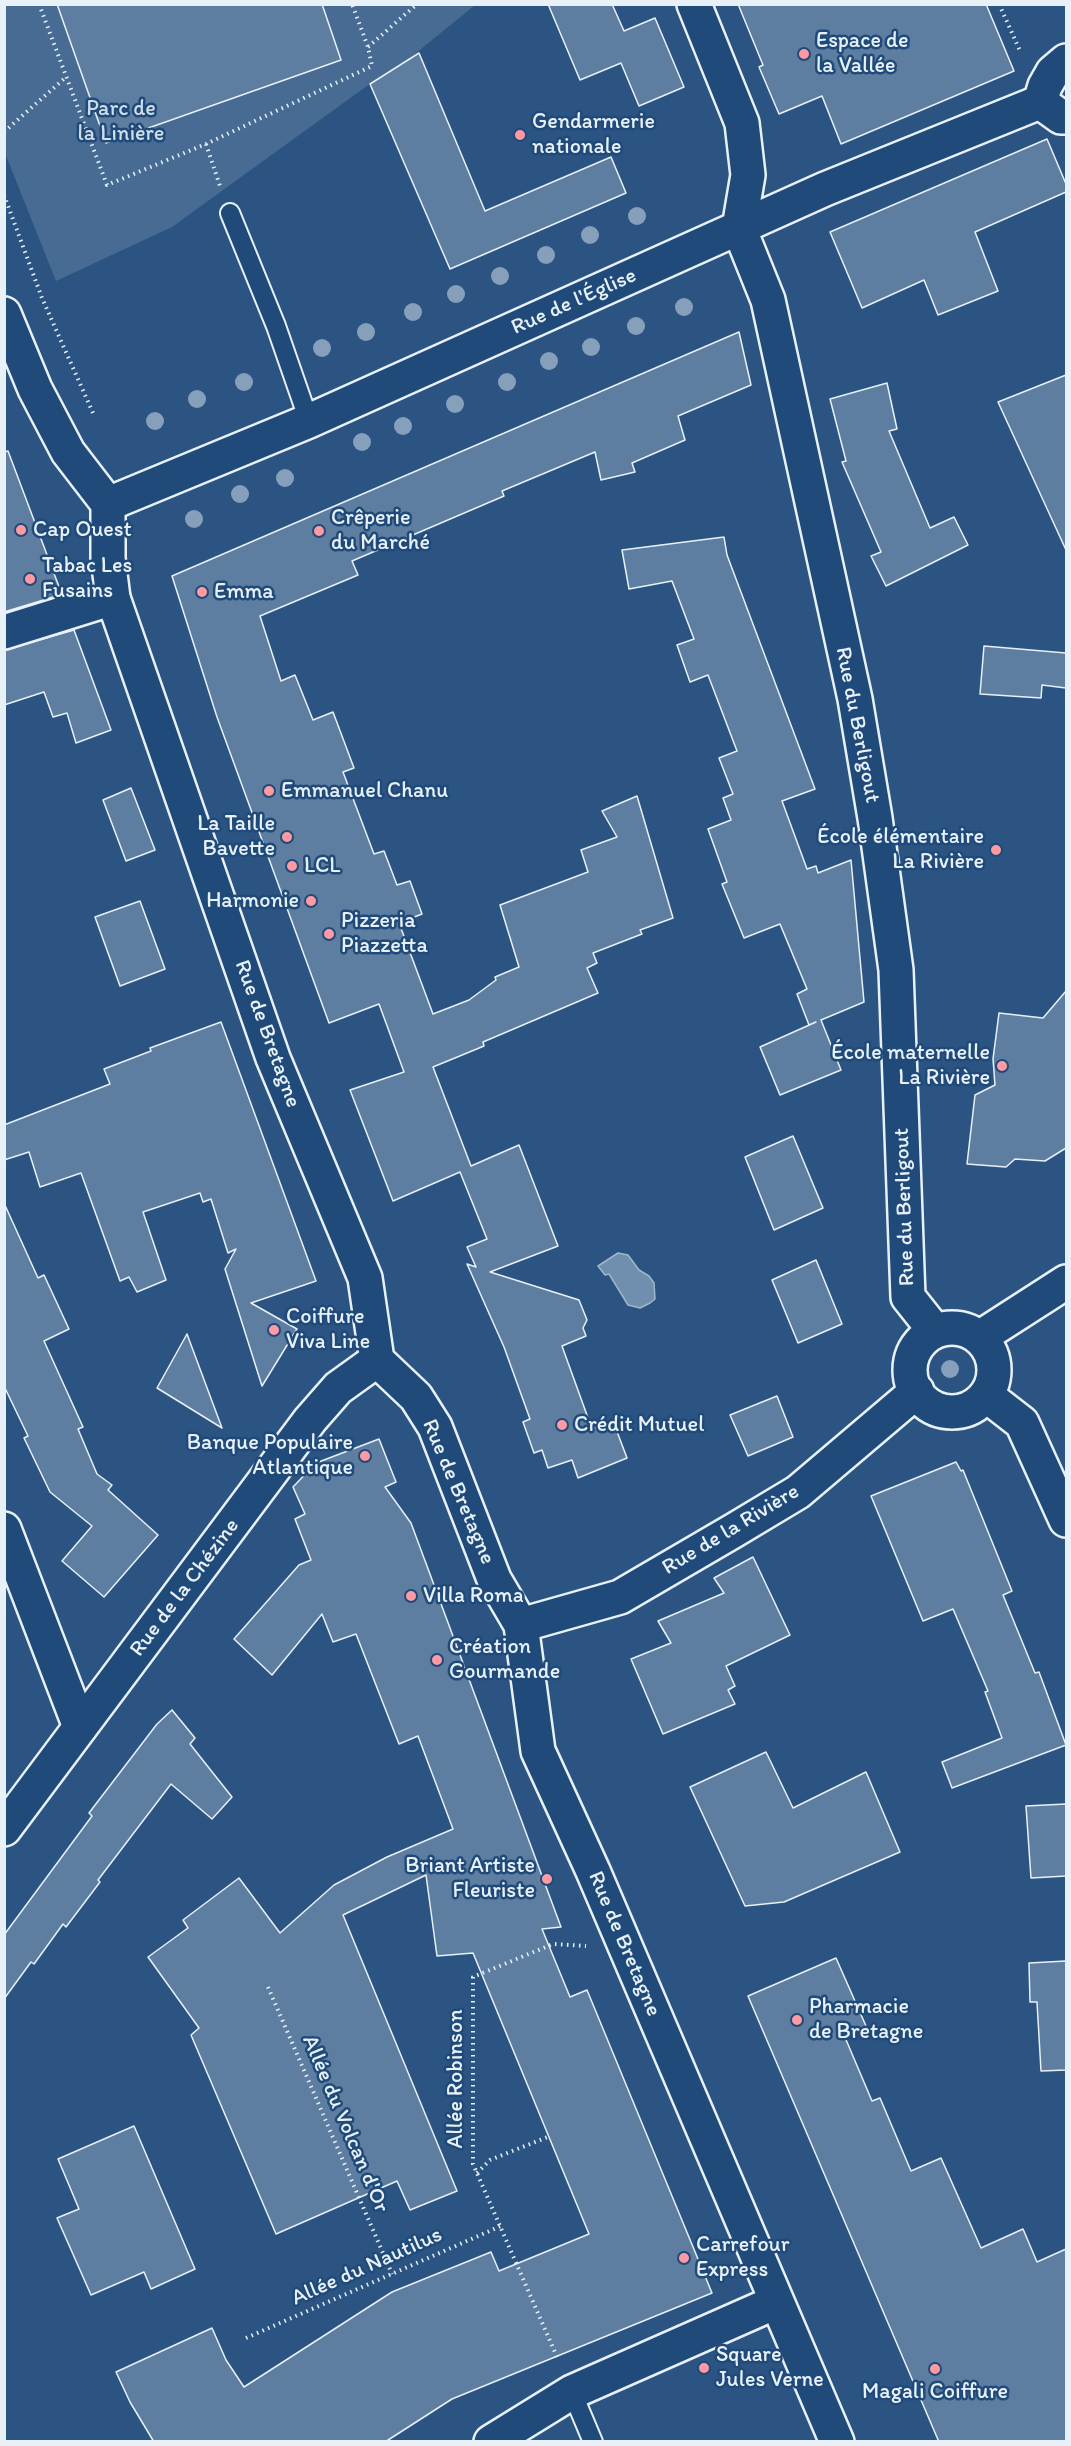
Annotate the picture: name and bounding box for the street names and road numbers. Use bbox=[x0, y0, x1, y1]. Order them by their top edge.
street label: Rue de l'Église bbox=[507, 263, 641, 341]
street label: Rue du Berligout bbox=[829, 645, 885, 805]
street label: Rue de Bretagne bbox=[228, 957, 306, 1111]
street label: Rue du Berligout bbox=[889, 1127, 921, 1287]
street label: Rue de Bretagne bbox=[416, 1415, 500, 1569]
street label: Rue de la Rivière bbox=[658, 1479, 804, 1581]
street label: Rue de la Chézine bbox=[125, 1514, 245, 1662]
street label: Rue de Bretagne bbox=[582, 1867, 666, 2021]
street label: Allée Robinson bbox=[443, 2009, 469, 2149]
street label: Allée du Volcan d'Or bbox=[296, 2031, 394, 2217]
street label: Allée du Nautilus bbox=[288, 2222, 446, 2312]

